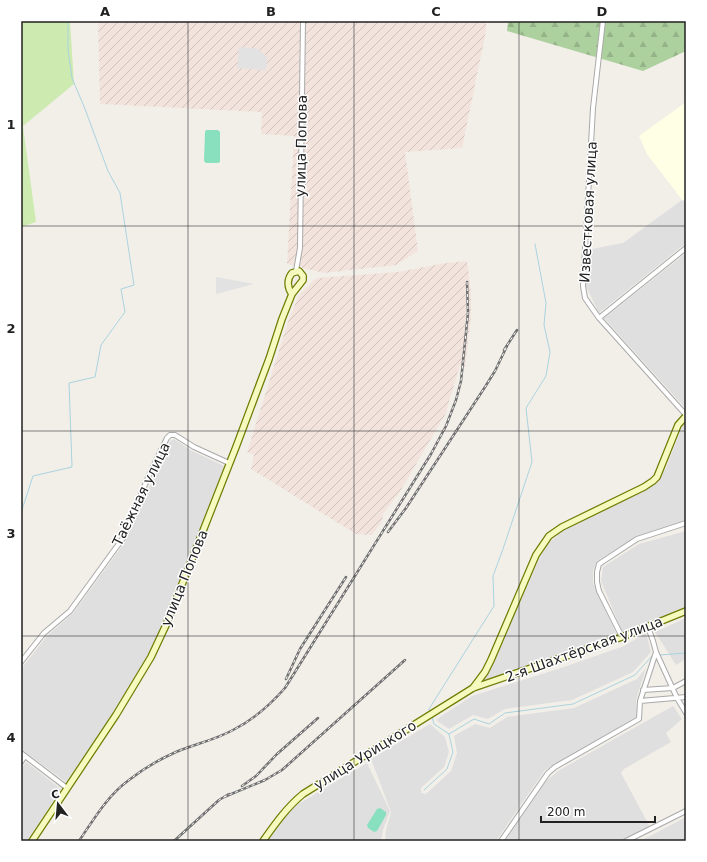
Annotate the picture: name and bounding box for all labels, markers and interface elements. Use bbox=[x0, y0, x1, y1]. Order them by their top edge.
text: A bbox=[100, 4, 110, 19]
text: B bbox=[266, 4, 276, 19]
text: C bbox=[431, 4, 441, 19]
text: D bbox=[597, 4, 608, 19]
street label: улица Попова bbox=[292, 95, 310, 197]
text: 1 bbox=[6, 117, 16, 132]
street label: Известковая улица bbox=[576, 141, 600, 283]
text: 2 bbox=[6, 321, 16, 336]
street label: Таёжная улица bbox=[109, 440, 173, 549]
text: 3 bbox=[6, 526, 16, 541]
street label: улица Попова bbox=[157, 527, 211, 629]
street label: 2-я Шахтёрская улица bbox=[503, 613, 665, 685]
street label: улица Урицкого bbox=[311, 717, 419, 793]
text: 4 bbox=[6, 730, 16, 745]
north arrow bbox=[38, 784, 78, 824]
text: С bbox=[50, 788, 61, 802]
scale bar bbox=[541, 798, 655, 824]
text: 200 m bbox=[547, 805, 585, 819]

